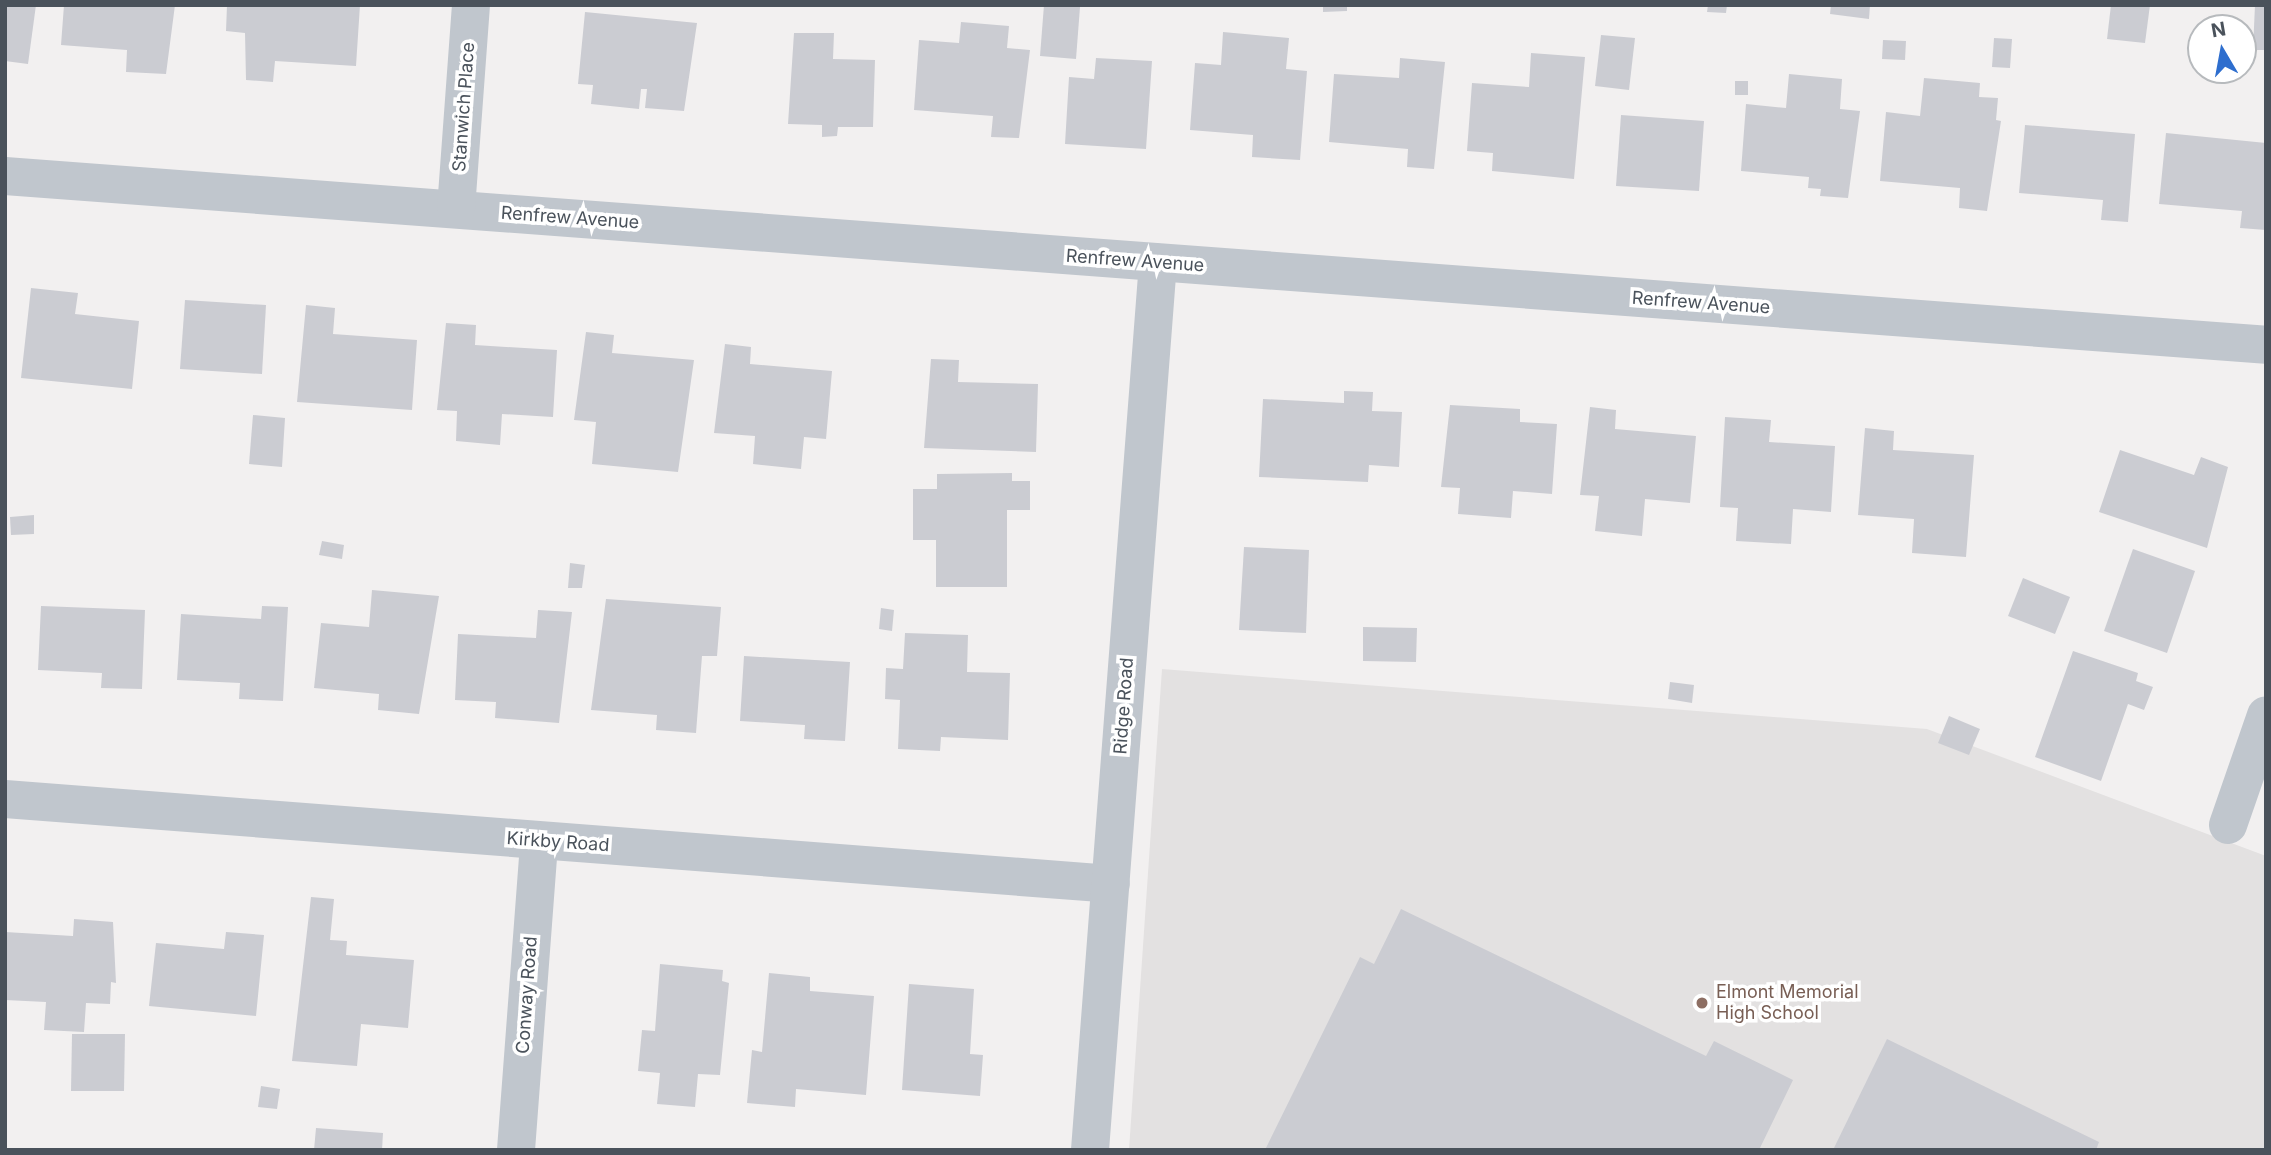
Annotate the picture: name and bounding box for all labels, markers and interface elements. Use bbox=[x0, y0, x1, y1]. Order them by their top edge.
north arrow bbox=[2187, 14, 2257, 84]
text: N bbox=[2209, 17, 2228, 42]
street label: Stanwich Place bbox=[449, 41, 479, 173]
street label: Renfrew Avenue bbox=[500, 202, 640, 234]
street label: Renfrew Avenue bbox=[1065, 245, 1205, 277]
street label: Renfrew Avenue bbox=[1631, 287, 1771, 319]
street label: Ridge Road bbox=[1110, 657, 1138, 755]
street label: Kirkby Road bbox=[506, 828, 610, 856]
street label: Conway Road bbox=[512, 936, 542, 1054]
place label: Elmont Memorial High School bbox=[1716, 982, 1859, 1024]
marker: Elmont Memorial High School bbox=[1694, 995, 1710, 1011]

